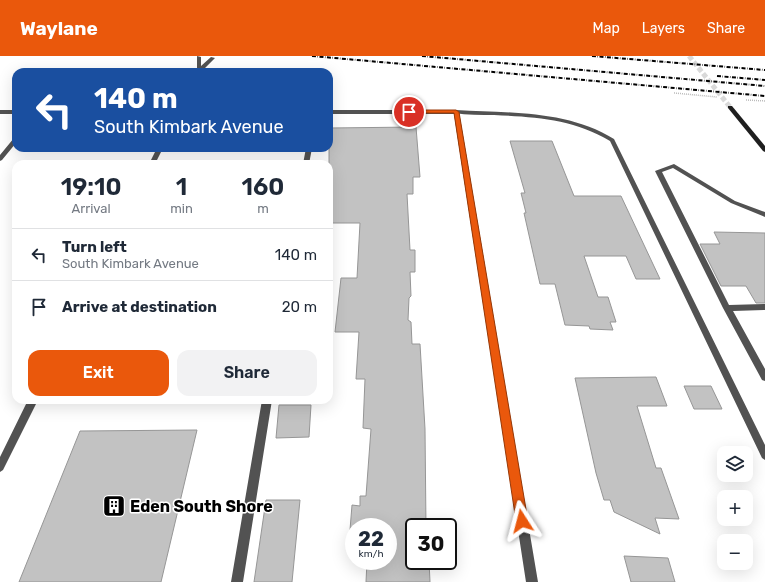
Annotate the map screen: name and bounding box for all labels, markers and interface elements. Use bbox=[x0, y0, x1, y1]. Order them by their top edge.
text: Waylane bbox=[20, 17, 98, 40]
text: Map bbox=[593, 20, 620, 37]
text: Layers bbox=[642, 20, 685, 37]
text: Share bbox=[707, 20, 745, 37]
text: 140 m bbox=[94, 82, 178, 115]
icon: left bbox=[28, 84, 80, 136]
pin bbox=[392, 95, 426, 129]
icon: arrive bbox=[398, 101, 420, 123]
text: South Kimbark Avenue bbox=[94, 116, 284, 138]
text: 19:10 bbox=[61, 173, 122, 201]
text: 1 bbox=[176, 173, 187, 201]
text: 160 bbox=[241, 173, 284, 201]
text: Arrival bbox=[72, 201, 111, 216]
text: min bbox=[170, 201, 193, 216]
text: m bbox=[257, 201, 269, 216]
text: Turn left bbox=[62, 238, 127, 256]
icon: left bbox=[28, 244, 50, 266]
text: 140 m bbox=[275, 246, 317, 264]
text: South Kimbark Avenue bbox=[62, 256, 199, 271]
icon: arrive bbox=[28, 296, 50, 318]
text: Arrive at destination bbox=[62, 298, 217, 316]
text: 20 m bbox=[282, 298, 317, 316]
button: Exit bbox=[28, 350, 169, 396]
button: Share bbox=[177, 350, 317, 396]
map controls bbox=[717, 446, 753, 570]
button: layers bbox=[717, 446, 753, 482]
button: + bbox=[717, 490, 753, 526]
building icon: Eden South Shore bbox=[101, 493, 127, 519]
place label: Eden South Shore bbox=[130, 497, 273, 516]
position arrow bbox=[501, 500, 543, 542]
speed limit sign: 30 bbox=[405, 518, 457, 570]
text: 22 bbox=[358, 527, 384, 551]
button: − bbox=[717, 534, 753, 570]
text: km/h bbox=[359, 548, 383, 560]

